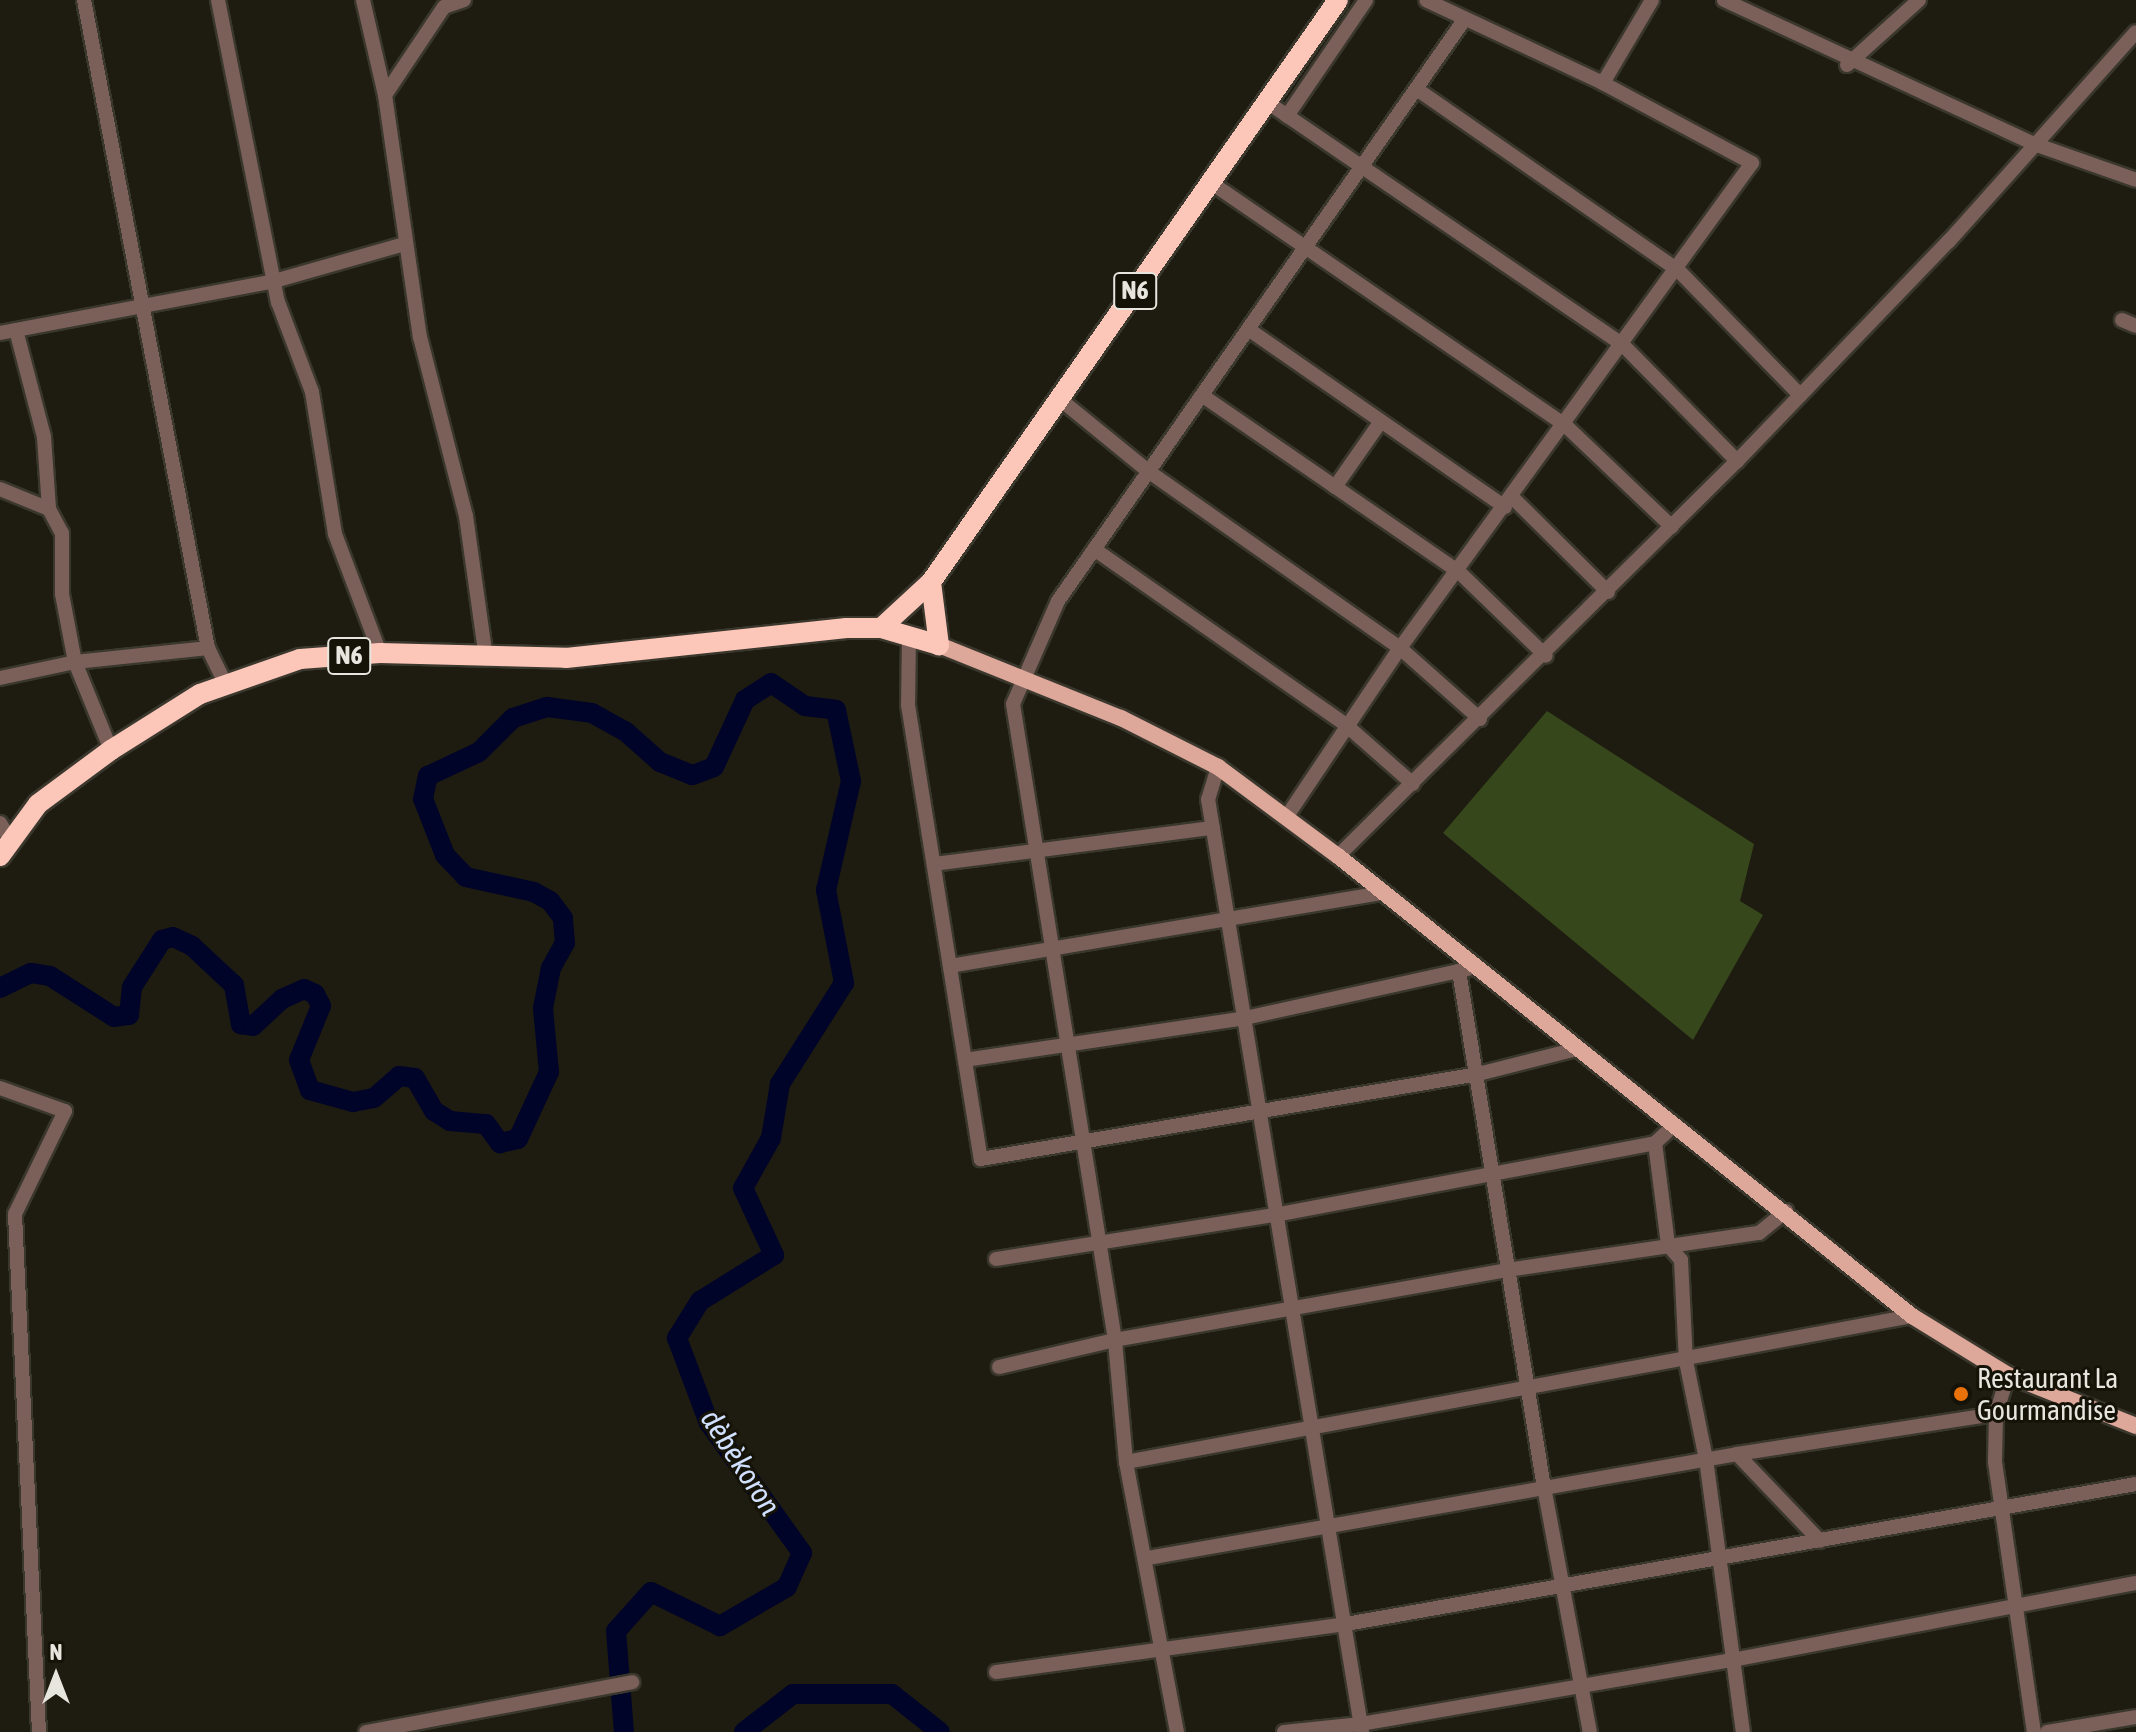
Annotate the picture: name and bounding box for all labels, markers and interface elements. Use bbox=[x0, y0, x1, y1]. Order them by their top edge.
road number: N6 bbox=[1113, 269, 1157, 313]
road number: N6 bbox=[327, 634, 371, 678]
place label: Restaurant La Gourmandise bbox=[1977, 1361, 2118, 1427]
marker: Restaurant La Gourmandise bbox=[1952, 1385, 1970, 1403]
water label: dèbèkoron bbox=[694, 1402, 788, 1522]
north arrow bbox=[16, 1636, 96, 1716]
text: N bbox=[50, 1639, 62, 1665]

